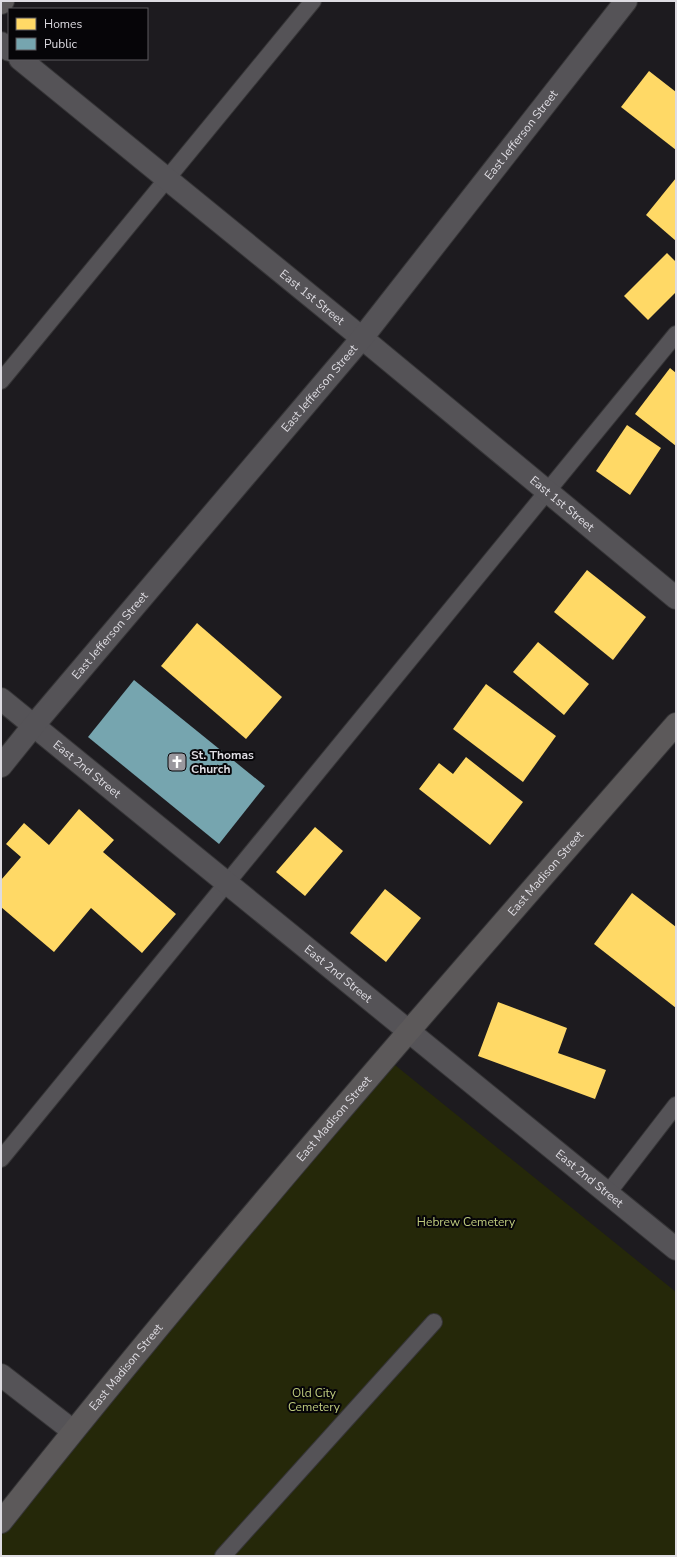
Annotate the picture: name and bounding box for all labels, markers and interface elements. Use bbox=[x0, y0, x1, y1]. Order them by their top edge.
legend bbox=[8, 8, 148, 60]
text: Homes bbox=[44, 16, 82, 32]
text: Public bbox=[44, 36, 78, 52]
street label: East Jefferson Street bbox=[481, 86, 562, 183]
street label: East 1st Street bbox=[276, 266, 349, 329]
street label: East Jefferson Street bbox=[278, 341, 362, 435]
street label: East 1st Street bbox=[526, 472, 598, 536]
street label: East Jefferson Street bbox=[68, 588, 152, 683]
street label: East 2nd Street bbox=[50, 737, 125, 802]
place label: St. Thomas Church bbox=[191, 747, 254, 777]
church icon: St. Thomas Church bbox=[166, 751, 188, 773]
street label: East Madison Street bbox=[504, 827, 588, 919]
street label: East 2nd Street bbox=[301, 941, 376, 1007]
street label: East Madison Street bbox=[293, 1072, 376, 1165]
street label: East 2nd Street bbox=[552, 1146, 627, 1211]
park label: Hebrew Cemetery bbox=[417, 1214, 516, 1230]
street label: East Madison Street bbox=[86, 1320, 167, 1414]
park label: Old City Cemetery bbox=[288, 1385, 341, 1415]

